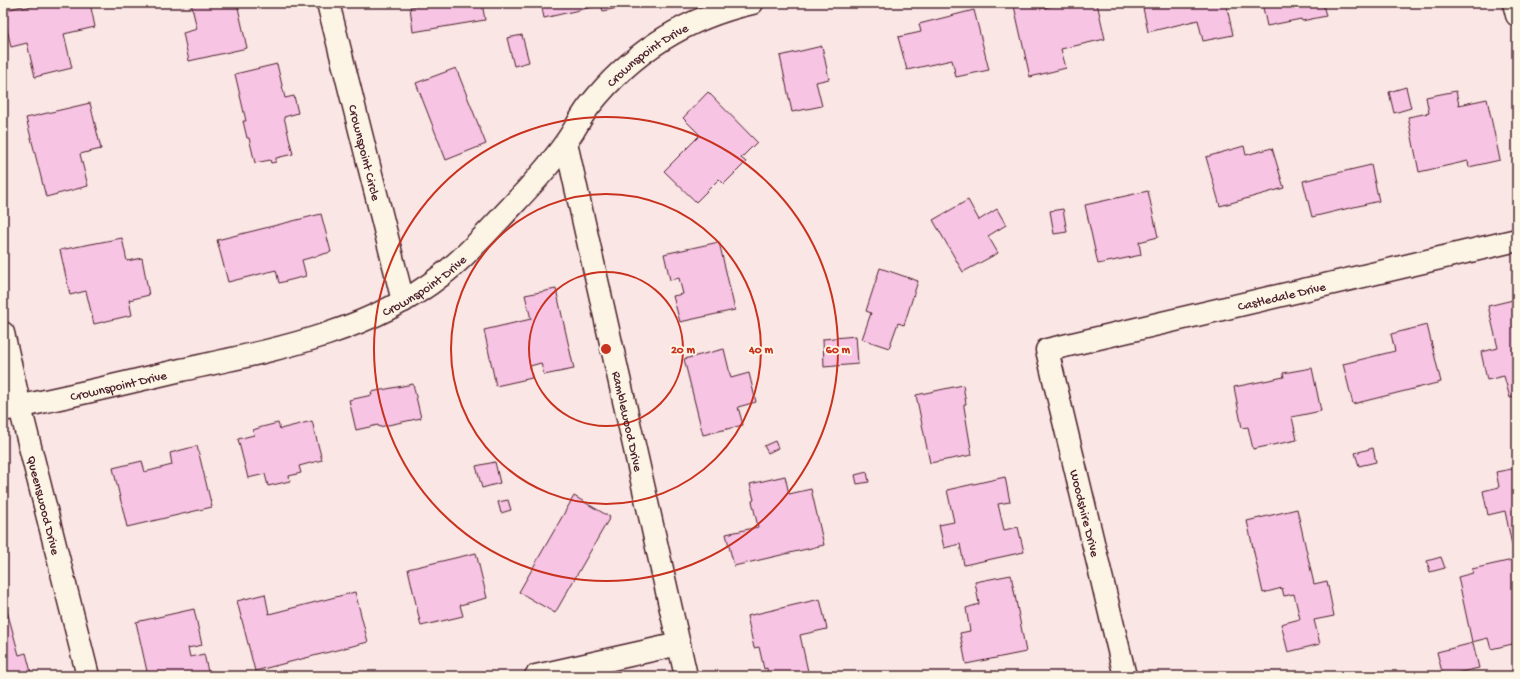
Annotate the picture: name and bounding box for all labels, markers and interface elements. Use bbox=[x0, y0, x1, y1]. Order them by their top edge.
street label: Crownspoint Drive bbox=[605, 21, 691, 91]
street label: Crownspoint Circle bbox=[344, 103, 383, 203]
street label: Crownspoint Drive bbox=[380, 253, 471, 321]
street label: Castledale Drive bbox=[1237, 280, 1328, 315]
centre of rings bbox=[599, 342, 613, 356]
text: 20 m bbox=[671, 344, 696, 358]
text: 40 m bbox=[748, 344, 773, 358]
text: 60 m bbox=[826, 344, 851, 358]
street label: Crownspoint Drive bbox=[69, 369, 169, 405]
street label: Ramblewood Drive bbox=[608, 370, 645, 473]
street label: Queenswood Drive bbox=[23, 454, 62, 557]
street label: Woodshire Drive bbox=[1065, 468, 1102, 559]

